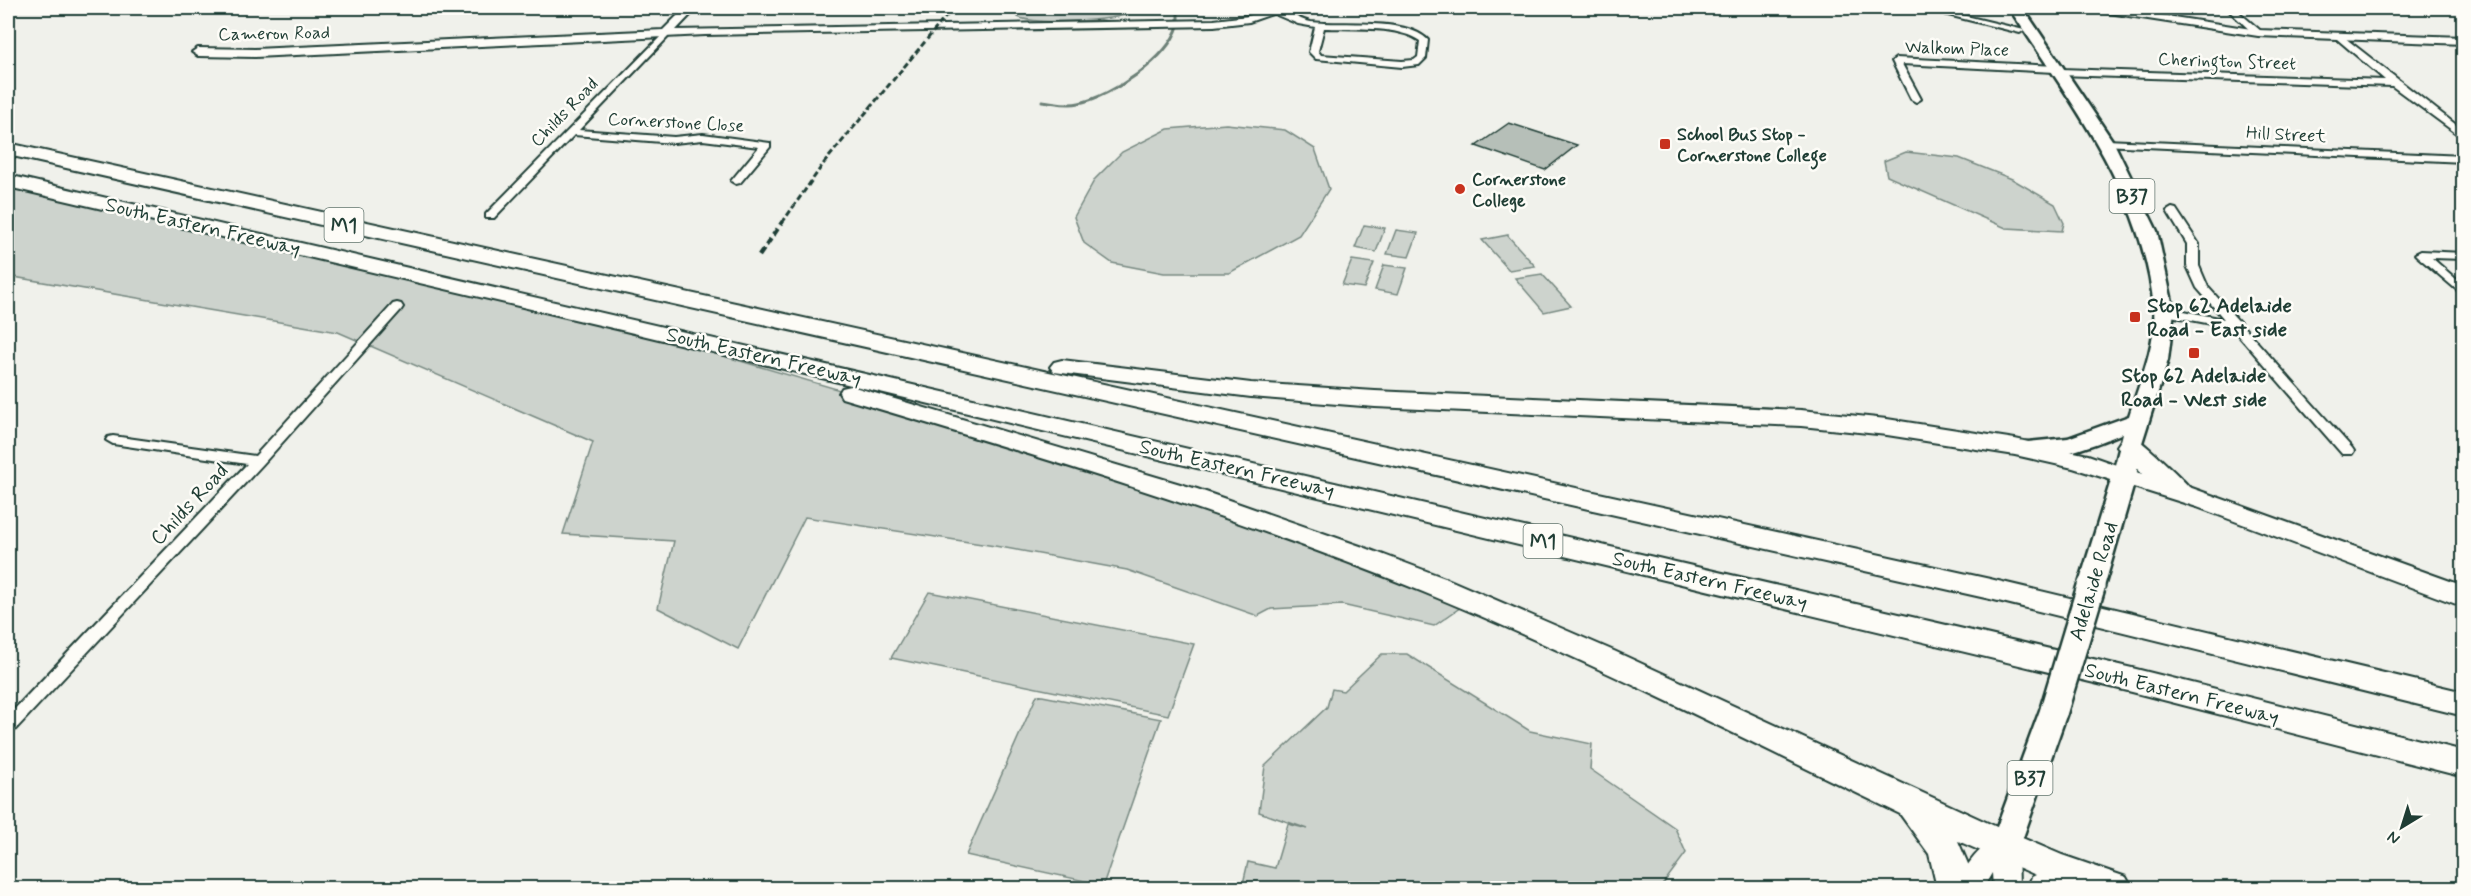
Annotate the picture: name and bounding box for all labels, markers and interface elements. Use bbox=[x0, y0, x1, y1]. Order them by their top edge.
street label: Cameron Road bbox=[218, 21, 330, 47]
street label: Walkom Place bbox=[1905, 35, 2009, 63]
street label: Cherington Street bbox=[2157, 48, 2297, 78]
street label: Childs Road bbox=[525, 73, 604, 153]
street label: Cornerstone Close bbox=[607, 107, 745, 139]
street label: Hill Street bbox=[2245, 121, 2327, 149]
place label: School Bus Stop - Cornerstone College bbox=[1677, 123, 1827, 170]
marker: School Bus Stop - Cornerstone College bbox=[1658, 137, 1672, 151]
place label: Cornerstone College bbox=[1472, 168, 1566, 213]
road number: B37 bbox=[2110, 179, 2154, 213]
marker: Cornerstone College bbox=[1453, 182, 1467, 196]
street label: South Eastern Freeway bbox=[102, 191, 303, 263]
road number: M1 bbox=[324, 208, 364, 242]
place label: Stop 62 Adelaide Road - East side bbox=[2147, 292, 2292, 344]
marker: Stop 62 Adelaide Road - East side bbox=[2128, 310, 2142, 324]
street label: South Eastern Freeway bbox=[663, 321, 864, 393]
marker: Stop 62 Adelaide Road - West side bbox=[2187, 346, 2201, 360]
place label: Stop 62 Adelaide Road - West side bbox=[2121, 362, 2267, 414]
street label: South Eastern Freeway bbox=[1136, 433, 1337, 505]
street label: Childs Road bbox=[144, 458, 235, 552]
street label: Adelaide Road bbox=[2063, 518, 2125, 644]
road number: M1 bbox=[1524, 524, 1562, 558]
street label: South Eastern Freeway bbox=[1609, 545, 1810, 617]
street label: South Eastern Freeway bbox=[2082, 656, 2282, 732]
road number: B37 bbox=[2008, 761, 2052, 795]
north arrow bbox=[2372, 797, 2432, 857]
text: N bbox=[2383, 826, 2404, 849]

